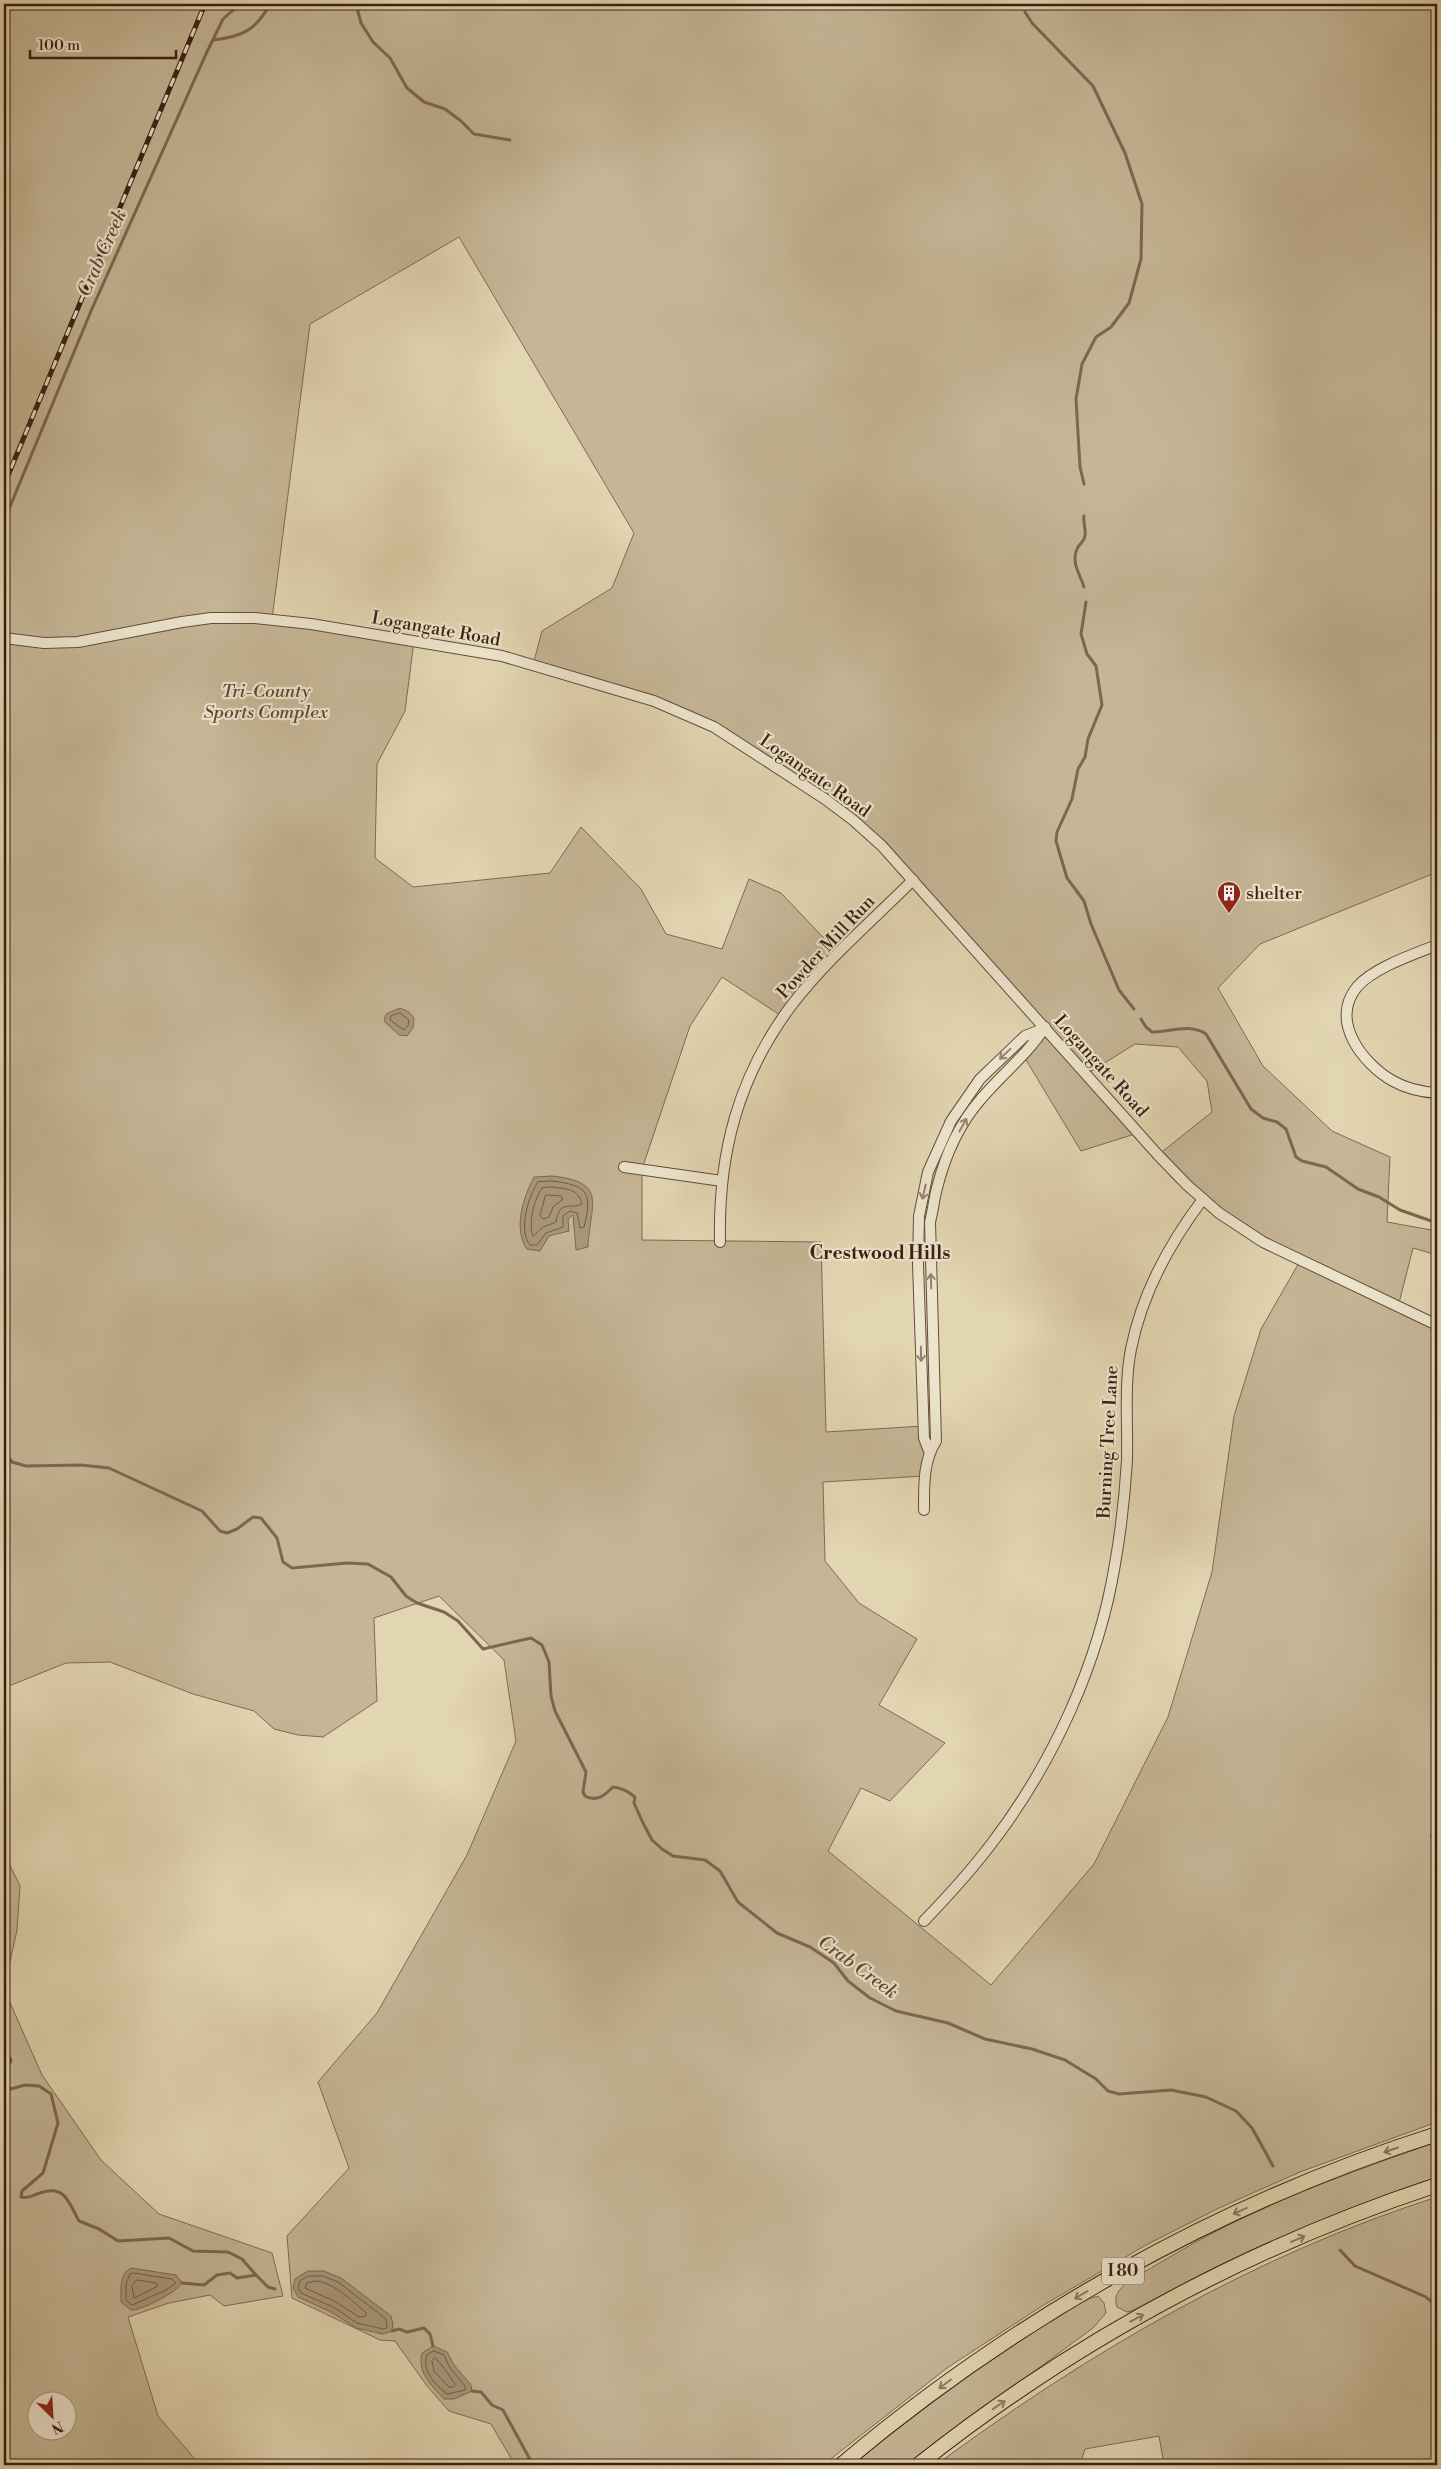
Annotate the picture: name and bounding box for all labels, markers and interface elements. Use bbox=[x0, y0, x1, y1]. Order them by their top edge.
scale bar bbox=[30, 28, 176, 60]
text: 100 m bbox=[38, 36, 80, 55]
water label: Crab Creek bbox=[72, 205, 132, 301]
street label: Logangate Road bbox=[370, 606, 503, 652]
park label: Tri-County Sports Complex bbox=[203, 680, 329, 724]
street label: Logangate Road bbox=[755, 729, 876, 823]
building icon: shelter bbox=[1216, 880, 1242, 914]
place label: shelter bbox=[1246, 882, 1302, 905]
street label: Powder Mill Run bbox=[772, 890, 880, 1004]
street label: Logangate Road bbox=[1049, 1010, 1154, 1123]
one-way arrow bbox=[999, 1049, 1012, 1060]
one-way arrow bbox=[958, 1118, 968, 1133]
one-way arrow bbox=[919, 1183, 928, 1199]
district label: Crestwood Hills bbox=[810, 1241, 950, 1265]
one-way arrow bbox=[926, 1274, 936, 1290]
one-way arrow bbox=[916, 1346, 925, 1362]
street label: Burning Tree Lane bbox=[1092, 1365, 1124, 1520]
water label: Crab Creek bbox=[813, 1930, 903, 2004]
one-way arrow bbox=[1384, 2146, 1399, 2155]
one-way arrow bbox=[1233, 2206, 1248, 2216]
one-way arrow bbox=[1290, 2233, 1305, 2243]
road number: I 80 bbox=[1102, 2258, 1144, 2284]
one-way arrow bbox=[1075, 2290, 1089, 2300]
one-way arrow bbox=[1129, 2313, 1144, 2323]
one-way arrow bbox=[939, 2378, 952, 2389]
north arrow bbox=[28, 2392, 78, 2442]
one-way arrow bbox=[992, 2400, 1006, 2410]
text: N bbox=[48, 2416, 66, 2437]

